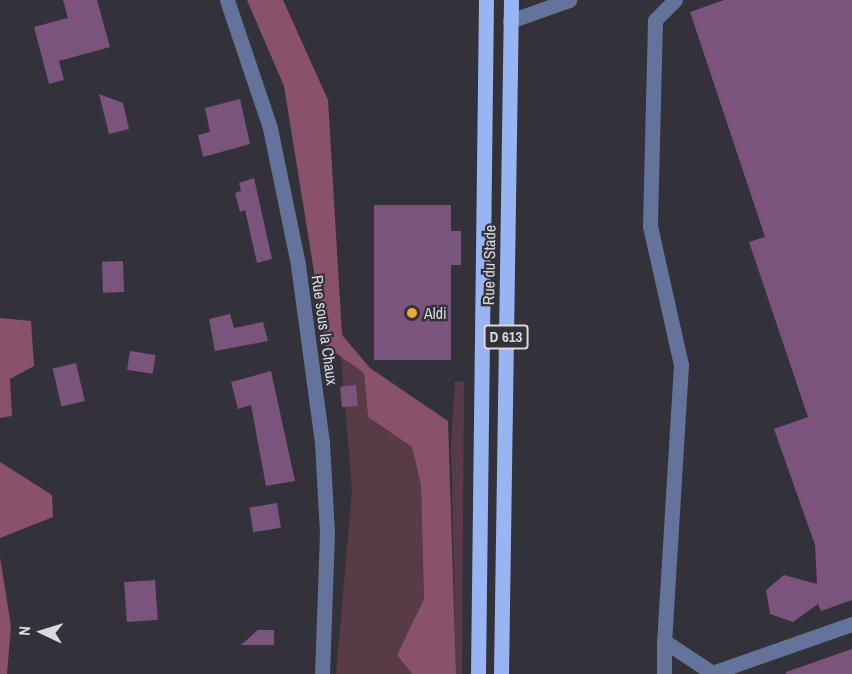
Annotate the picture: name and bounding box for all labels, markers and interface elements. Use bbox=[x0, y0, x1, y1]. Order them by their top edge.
street label: Rue du Stade bbox=[479, 225, 499, 305]
street label: Rue sous la Chaux bbox=[308, 274, 342, 386]
place label: Aldi bbox=[424, 303, 447, 323]
marker: Aldi bbox=[405, 306, 419, 320]
road number: D 613 bbox=[484, 325, 528, 349]
north arrow bbox=[12, 602, 72, 662]
text: N bbox=[13, 625, 35, 636]

